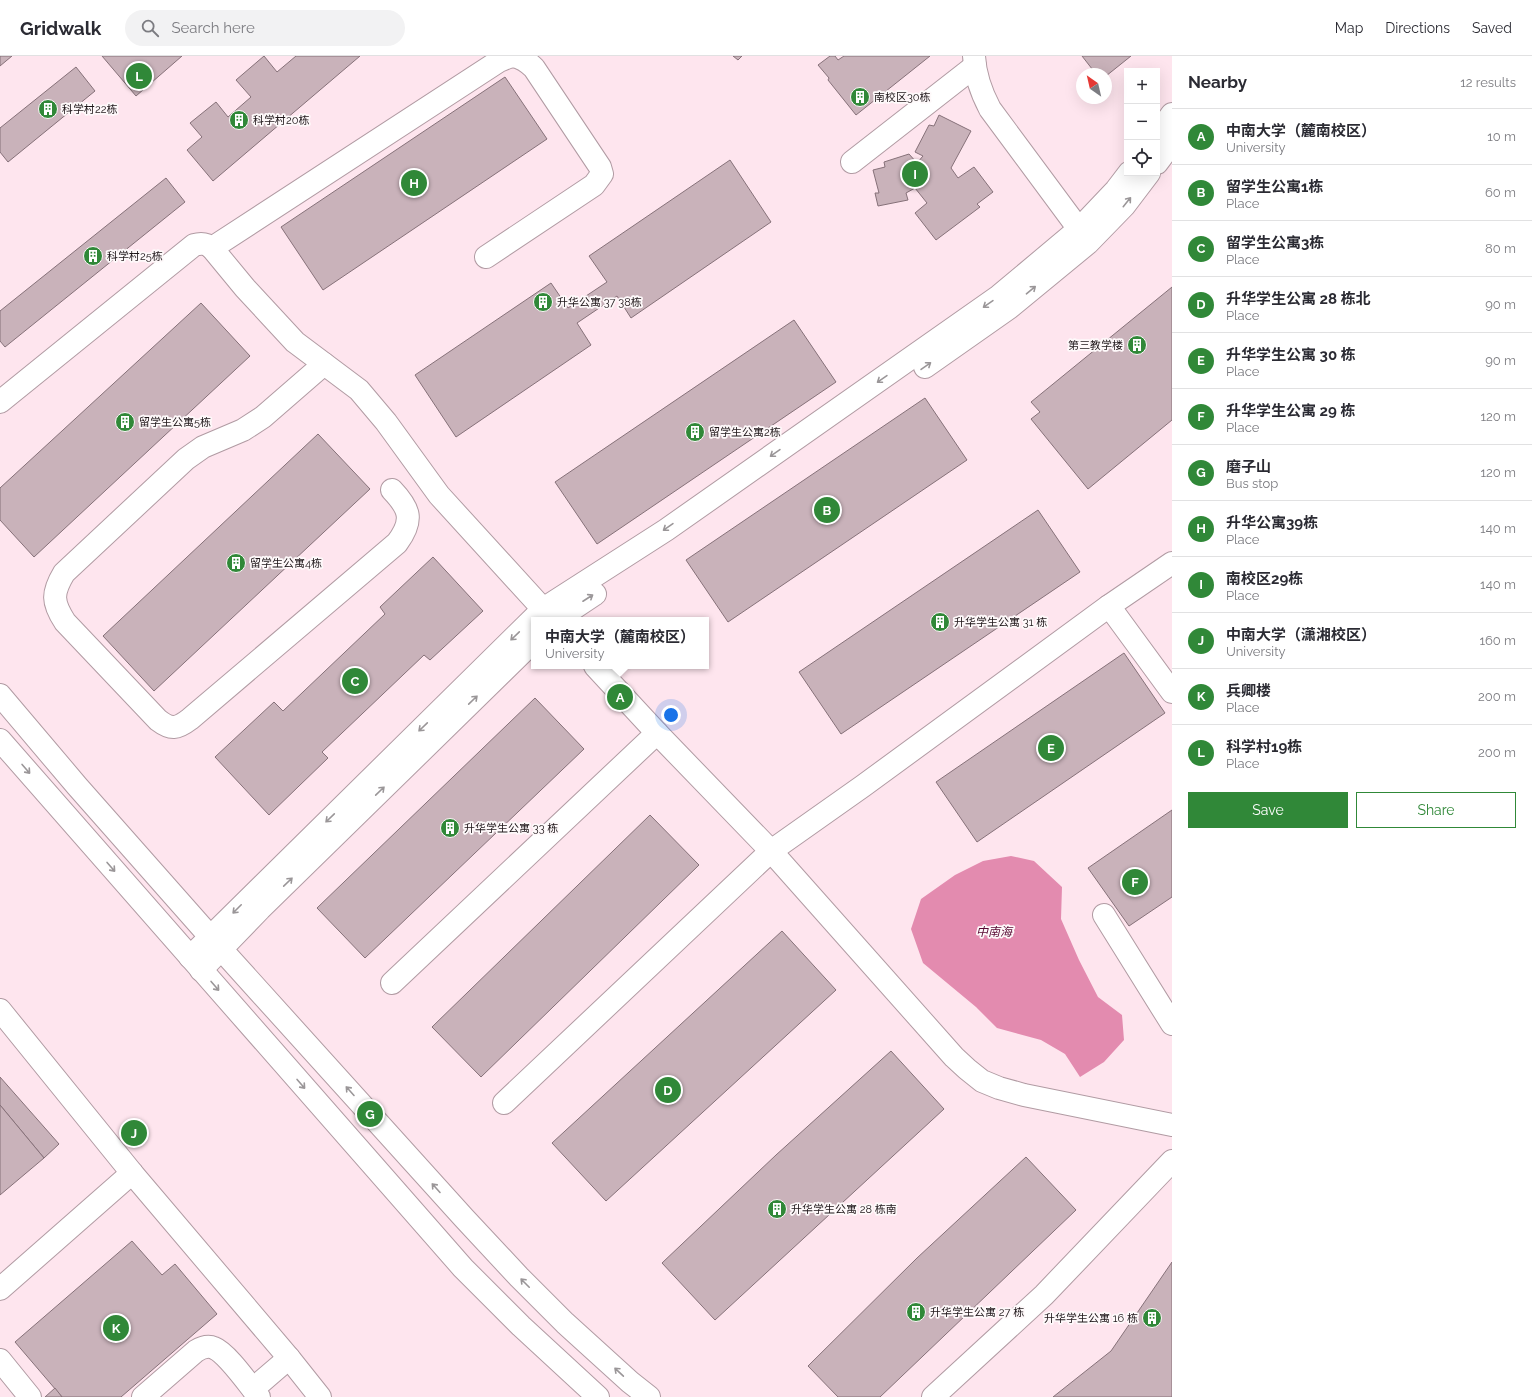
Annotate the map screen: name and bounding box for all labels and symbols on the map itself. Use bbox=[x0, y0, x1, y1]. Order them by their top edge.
pin: L bbox=[126, 61, 152, 91]
north arrow bbox=[1076, 68, 1112, 104]
building icon: 南校区30栋 bbox=[849, 86, 871, 108]
place label: 南校区30栋 bbox=[874, 91, 931, 104]
building icon: 科学村22栋 bbox=[37, 98, 59, 120]
place label: 科学村22栋 bbox=[62, 103, 117, 116]
building icon: 科学村20栋 bbox=[228, 109, 250, 131]
place label: 科学村20栋 bbox=[253, 114, 309, 127]
pin: I bbox=[902, 159, 928, 189]
pin: H bbox=[401, 168, 427, 198]
one-way arrow bbox=[1122, 196, 1131, 207]
building icon: 科学村25栋 bbox=[82, 245, 104, 267]
place label: 科学村25栋 bbox=[107, 250, 163, 263]
one-way arrow bbox=[1026, 285, 1037, 294]
building icon: 升华公寓 37 38栋 bbox=[532, 291, 554, 313]
place label: 升华公寓 37 38栋 bbox=[557, 296, 642, 309]
one-way arrow bbox=[983, 300, 994, 308]
building icon: 第三教学楼 bbox=[1126, 334, 1148, 356]
place label: 第三教学楼 bbox=[1068, 339, 1123, 352]
one-way arrow bbox=[920, 362, 931, 370]
one-way arrow bbox=[876, 375, 887, 383]
building icon: 留学生公寓5栋 bbox=[114, 411, 136, 433]
place label: 留学生公寓5栋 bbox=[139, 416, 211, 429]
building icon: 留学生公寓2栋 bbox=[684, 421, 706, 443]
place label: 留学生公寓2栋 bbox=[709, 426, 781, 439]
one-way arrow bbox=[770, 449, 781, 457]
pin: B bbox=[814, 495, 840, 525]
one-way arrow bbox=[663, 523, 674, 532]
building icon: 留学生公寓4栋 bbox=[225, 552, 247, 574]
place label: 留学生公寓4栋 bbox=[250, 557, 322, 570]
one-way arrow bbox=[582, 594, 593, 602]
building icon: 升华学生公寓 31 栋 bbox=[929, 611, 951, 633]
place label: 升华学生公寓 31 栋 bbox=[954, 616, 1047, 629]
one-way arrow bbox=[510, 631, 520, 641]
pin: C bbox=[342, 666, 368, 696]
pin: A bbox=[607, 682, 633, 712]
one-way arrow bbox=[468, 696, 478, 705]
your location bbox=[661, 705, 681, 725]
one-way arrow bbox=[418, 722, 428, 732]
pin: E bbox=[1038, 733, 1064, 763]
one-way arrow bbox=[21, 764, 30, 775]
one-way arrow bbox=[375, 787, 385, 796]
one-way arrow bbox=[325, 813, 335, 823]
building icon: 升华学生公寓 33 栋 bbox=[439, 817, 461, 839]
place label: 升华学生公寓 33 栋 bbox=[464, 822, 558, 835]
one-way arrow bbox=[107, 862, 116, 873]
pin: F bbox=[1122, 867, 1148, 897]
one-way arrow bbox=[283, 878, 293, 887]
one-way arrow bbox=[232, 904, 242, 914]
water label: 中南海 bbox=[976, 925, 1014, 939]
one-way arrow bbox=[211, 981, 220, 992]
pin: D bbox=[655, 1075, 681, 1105]
one-way arrow bbox=[296, 1079, 306, 1089]
one-way arrow bbox=[345, 1086, 354, 1096]
pin: G bbox=[357, 1099, 383, 1129]
pin: J bbox=[121, 1118, 147, 1148]
one-way arrow bbox=[432, 1182, 441, 1193]
building icon: 升华学生公寓 28 栋南 bbox=[766, 1198, 788, 1220]
place label: 升华学生公寓 28 栋南 bbox=[791, 1203, 897, 1216]
one-way arrow bbox=[520, 1278, 530, 1288]
building icon: 升华学生公寓 27 栋 bbox=[905, 1301, 927, 1323]
place label: 升华学生公寓 27 栋 bbox=[930, 1306, 1024, 1319]
building icon: 升华学生公寓 16 栋 bbox=[1141, 1307, 1163, 1329]
place label: 升华学生公寓 16 栋 bbox=[1044, 1312, 1138, 1325]
pin: K bbox=[103, 1313, 129, 1343]
one-way arrow bbox=[614, 1368, 624, 1377]

